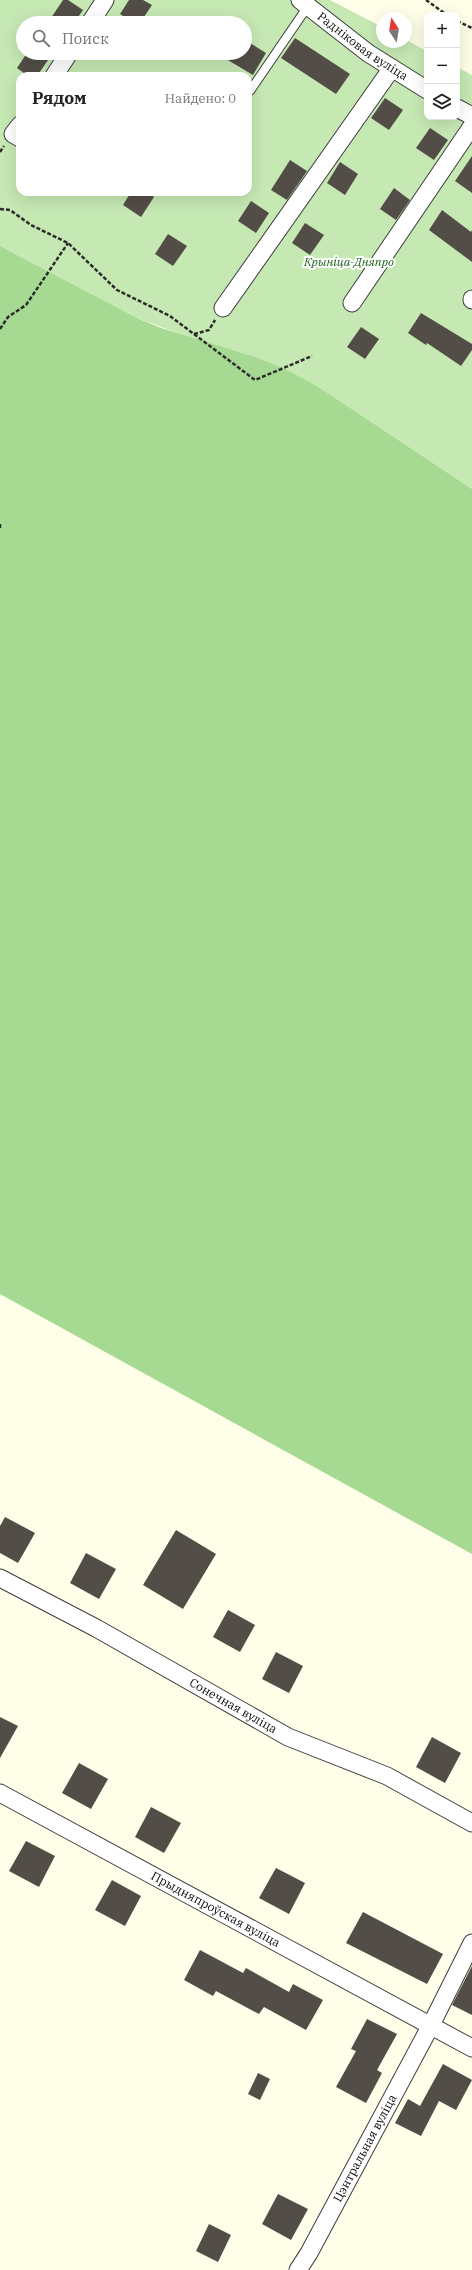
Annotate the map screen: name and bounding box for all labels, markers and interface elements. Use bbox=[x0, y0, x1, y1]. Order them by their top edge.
street label: Радніковая вуліца bbox=[315, 9, 411, 83]
north arrow bbox=[376, 12, 412, 48]
map controls bbox=[424, 12, 460, 120]
button: + bbox=[424, 12, 460, 48]
search box bbox=[16, 16, 252, 60]
icon: search bbox=[30, 27, 52, 49]
text: Поиск bbox=[62, 29, 109, 48]
button: − bbox=[424, 48, 460, 84]
button: layers bbox=[424, 84, 460, 120]
text: Рядом bbox=[32, 87, 87, 109]
text: Найдено: 0 bbox=[165, 90, 236, 107]
park label: Крыніца-Дняпро bbox=[303, 254, 394, 269]
street label: Сонечная вуліца bbox=[187, 1675, 280, 1736]
street label: Прыдняпроўская вуліца bbox=[149, 1868, 283, 1950]
street label: Цэнтральная вуліца bbox=[330, 2091, 400, 2205]

